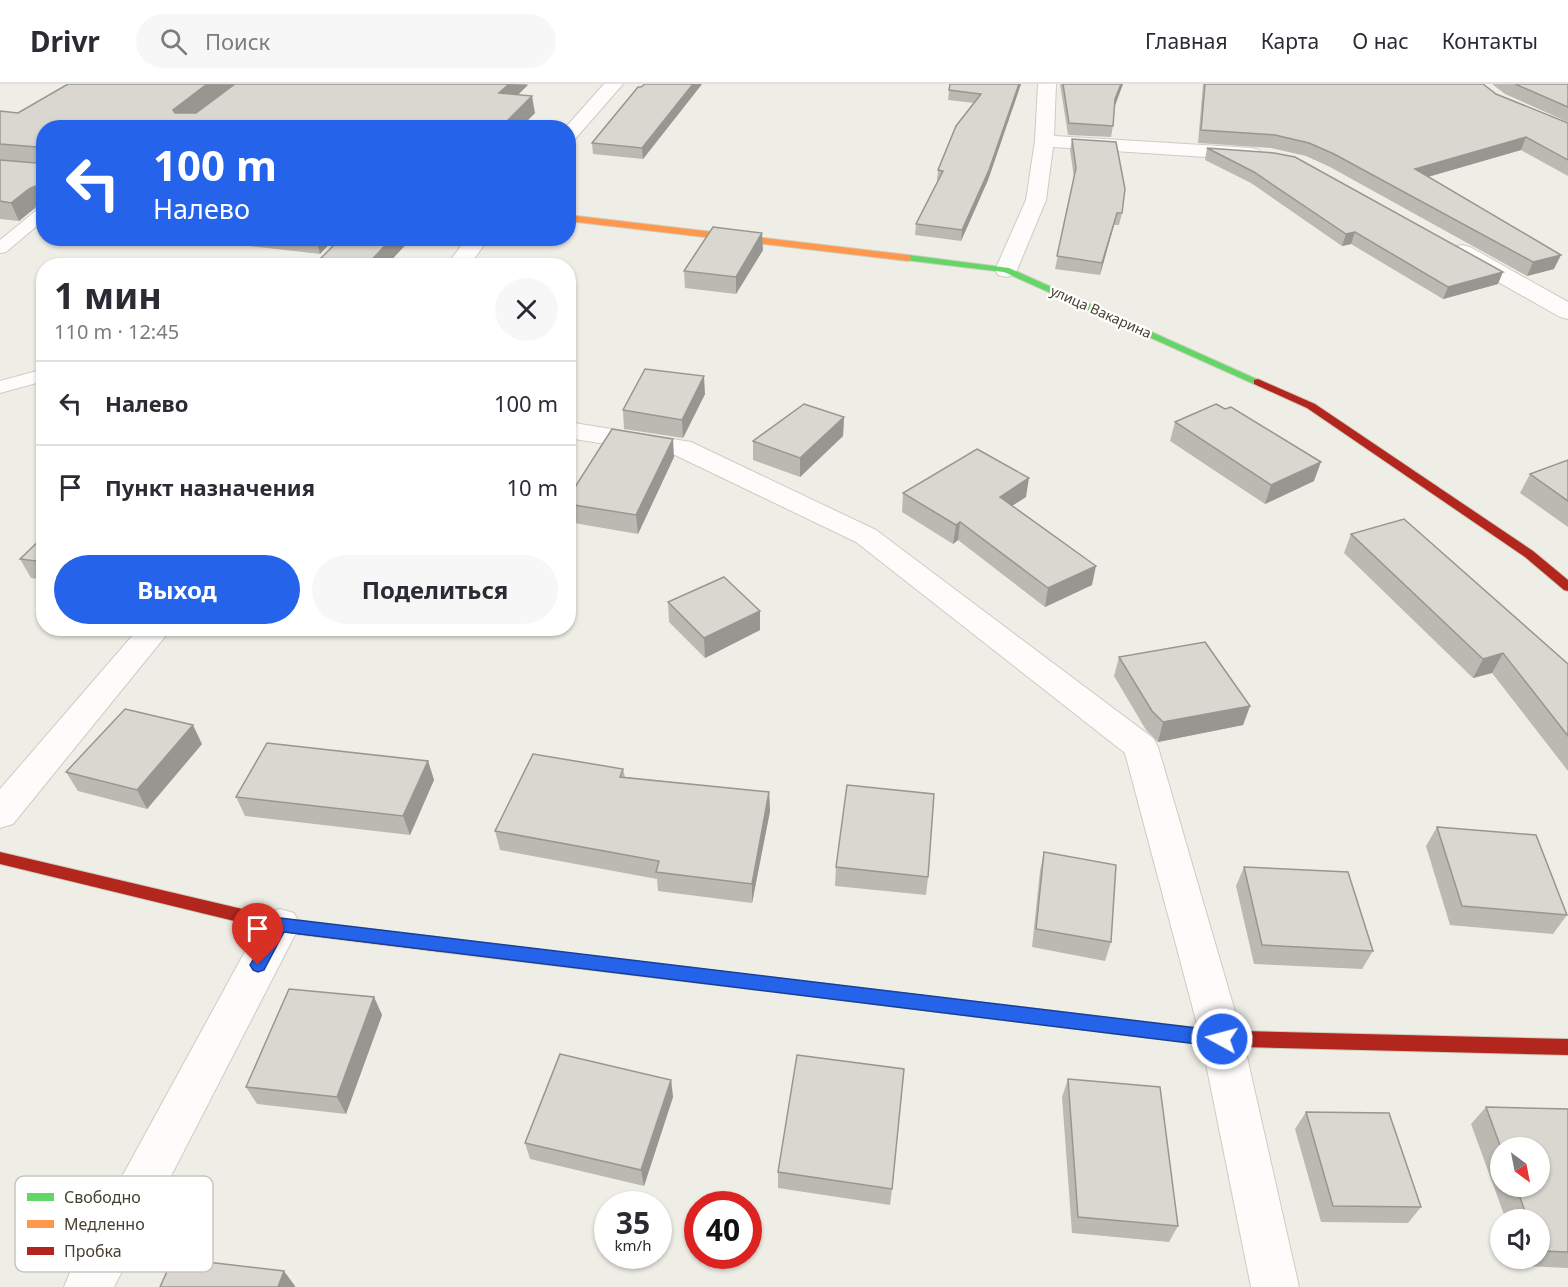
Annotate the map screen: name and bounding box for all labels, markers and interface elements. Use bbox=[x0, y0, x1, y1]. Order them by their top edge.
search box bbox=[136, 14, 556, 68]
text: Drivr bbox=[30, 22, 100, 60]
icon: search bbox=[157, 25, 190, 58]
text: Поиск bbox=[205, 26, 270, 56]
text: Главная bbox=[1145, 27, 1228, 55]
text: Карта bbox=[1261, 27, 1319, 55]
text: О нас bbox=[1352, 27, 1409, 55]
text: Контакты bbox=[1442, 27, 1538, 55]
text: 100 m bbox=[153, 136, 277, 193]
icon: left bbox=[54, 144, 132, 222]
text: Налево bbox=[153, 190, 250, 227]
text: 1 мин bbox=[54, 271, 162, 320]
button: close bbox=[495, 278, 558, 341]
street label: улица Вакарина bbox=[1048, 281, 1155, 342]
text: 110 m · 12:45 bbox=[54, 318, 179, 345]
icon: left bbox=[54, 387, 87, 420]
text: Налево bbox=[105, 388, 188, 418]
text: 100 m bbox=[494, 388, 558, 418]
icon: arrive bbox=[54, 471, 87, 504]
text: Пункт назначения bbox=[105, 472, 315, 502]
text: 10 m bbox=[507, 472, 558, 502]
button: Выход bbox=[54, 555, 300, 624]
button: Поделиться bbox=[312, 555, 558, 624]
pin bbox=[232, 903, 283, 965]
icon: arrive bbox=[241, 912, 274, 945]
position arrow bbox=[1190, 1007, 1254, 1071]
north arrow bbox=[1490, 1137, 1550, 1197]
map controls bbox=[1490, 1137, 1550, 1269]
legend bbox=[15, 1176, 213, 1272]
text: Свободно bbox=[64, 1186, 141, 1208]
speed limit sign: 40 bbox=[684, 1191, 762, 1269]
text: 35 bbox=[616, 1202, 650, 1243]
button: sound bbox=[1490, 1209, 1550, 1269]
text: Медленно bbox=[64, 1213, 145, 1235]
text: km/h bbox=[615, 1235, 651, 1255]
text: Пробка bbox=[64, 1240, 122, 1262]

